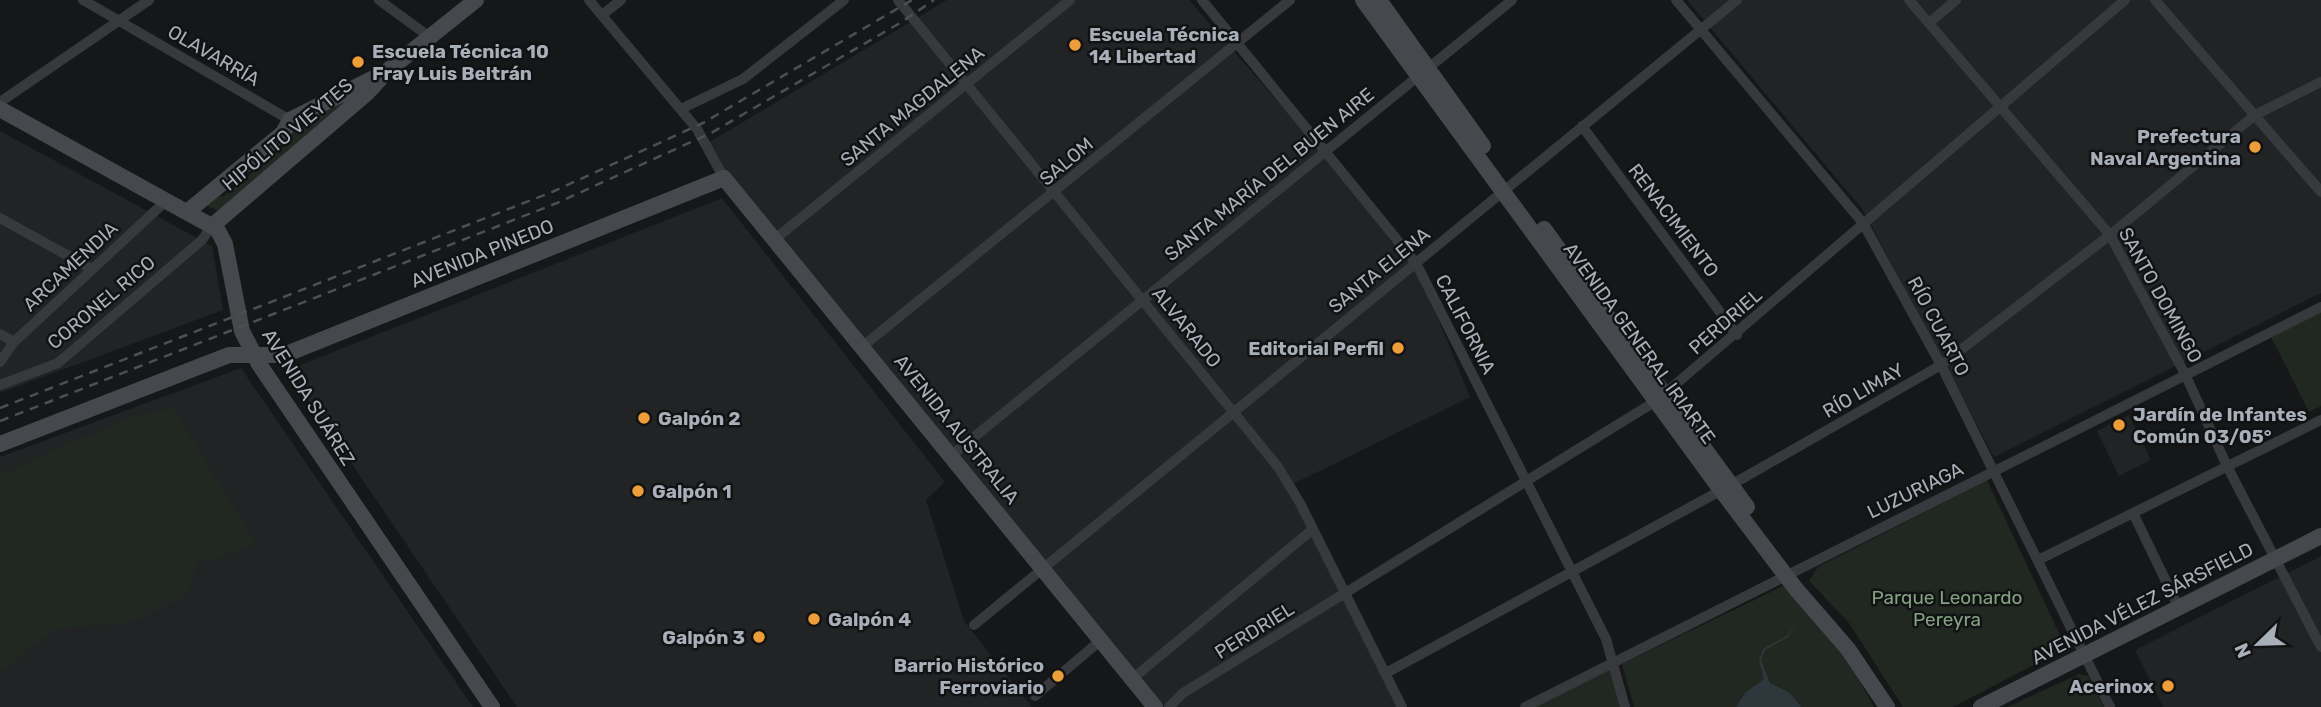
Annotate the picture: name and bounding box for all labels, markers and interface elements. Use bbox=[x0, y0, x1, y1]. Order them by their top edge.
street label: OLAVARRÍA bbox=[164, 20, 264, 91]
place label: Escuela Técnica 14 Libertad bbox=[1089, 23, 1239, 68]
marker: Escuela Técnica 14 Libertad bbox=[1067, 37, 1083, 53]
place label: Escuela Técnica 10 Fray Luis Beltrán bbox=[372, 40, 549, 85]
street label: SANTA MAGDALENA bbox=[836, 41, 989, 171]
marker: Escuela Técnica 10 Fray Luis Beltrán bbox=[350, 54, 366, 70]
street label: HIPÓLITO VIEYTES bbox=[217, 73, 357, 196]
street label: SANTA MARÍA DEL BUEN AIRE bbox=[1160, 83, 1379, 266]
place label: Prefectura Naval Argentina bbox=[2090, 125, 2241, 170]
street label: SALOM bbox=[1035, 132, 1098, 190]
marker: Prefectura Naval Argentina bbox=[2247, 139, 2263, 155]
street label: RENACIMIENTO bbox=[1623, 159, 1724, 282]
street label: AVENIDA PINEDO bbox=[407, 214, 557, 293]
street label: ARCAMENDIA bbox=[18, 216, 123, 316]
street label: SANTA ELENA bbox=[1324, 222, 1435, 318]
street label: SANTO DOMINGO bbox=[2114, 224, 2207, 367]
street label: AVENIDA GENERAL IRIARTE bbox=[1559, 238, 1720, 449]
street label: CORONEL RICO bbox=[43, 251, 160, 354]
street label: CALIFORNIA bbox=[1431, 271, 1501, 378]
street label: RÍO CUARTO bbox=[1903, 273, 1974, 380]
street label: ALVARADO bbox=[1147, 282, 1226, 372]
street label: PERDRIEL bbox=[1684, 283, 1767, 359]
street label: AVENIDA SUÁREZ bbox=[257, 325, 360, 470]
place label: Editorial Perfil bbox=[1248, 337, 1384, 360]
marker: Editorial Perfil bbox=[1390, 340, 1406, 356]
street label: AVENIDA AUSTRALIA bbox=[889, 350, 1024, 509]
street label: RÍO LIMAY bbox=[1819, 358, 1908, 423]
place label: Jardín de Infantes Común 03/05° bbox=[2133, 403, 2307, 448]
place label: Galpón 2 bbox=[658, 407, 741, 430]
marker: Galpón 2 bbox=[636, 410, 652, 426]
marker: Jardín de Infantes Común 03/05° bbox=[2111, 417, 2127, 433]
street label: LUZURIAGA bbox=[1863, 457, 1967, 524]
place label: Galpón 1 bbox=[652, 480, 732, 503]
marker: Galpón 1 bbox=[630, 483, 646, 499]
street label: AVENIDA VÉLEZ SÁRSFIELD bbox=[2027, 537, 2257, 669]
park label: Parque Leonardo Pereyra bbox=[1872, 586, 2022, 631]
street label: PERDRIEL bbox=[1210, 597, 1298, 664]
place label: Galpón 4 bbox=[828, 608, 911, 631]
north arrow bbox=[2223, 609, 2293, 679]
marker: Galpón 4 bbox=[806, 611, 822, 627]
place label: Galpón 3 bbox=[662, 626, 745, 649]
marker: Galpón 3 bbox=[751, 629, 767, 645]
place label: Barrio Histórico Ferroviario bbox=[894, 654, 1044, 699]
marker: Barrio Histórico Ferroviario bbox=[1050, 668, 1066, 684]
place label: Acerinox bbox=[2069, 675, 2154, 698]
marker: Acerinox bbox=[2160, 678, 2176, 694]

